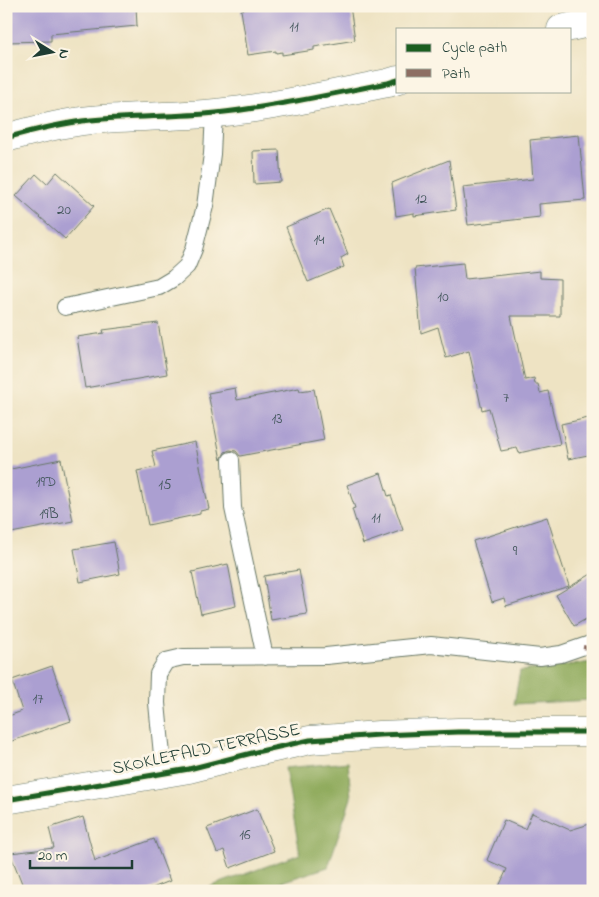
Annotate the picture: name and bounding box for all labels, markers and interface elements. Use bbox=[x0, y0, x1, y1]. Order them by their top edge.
house number: 11 bbox=[289, 16, 299, 38]
north arrow bbox=[28, 28, 78, 78]
legend bbox=[396, 28, 572, 92]
text: Cycle path bbox=[442, 37, 507, 60]
text: N bbox=[52, 48, 74, 60]
text: Path bbox=[442, 63, 470, 85]
house number: 12 bbox=[415, 188, 428, 210]
house number: 20 bbox=[57, 199, 71, 221]
house number: 14 bbox=[314, 229, 324, 251]
house number: 10 bbox=[437, 286, 449, 308]
house number: 7 bbox=[503, 387, 509, 409]
house number: 13 bbox=[272, 408, 282, 430]
house number: 19D bbox=[36, 471, 56, 493]
house number: 15 bbox=[158, 474, 172, 496]
house number: 19B bbox=[39, 503, 59, 525]
house number: 11 bbox=[371, 507, 381, 529]
house number: 9 bbox=[513, 540, 518, 562]
house number: 17 bbox=[33, 688, 43, 710]
street label: SKOKLEFALD TERRASSE bbox=[110, 717, 303, 783]
house number: 16 bbox=[239, 824, 251, 846]
scale bar bbox=[30, 837, 132, 869]
text: 20 m bbox=[38, 845, 68, 867]

